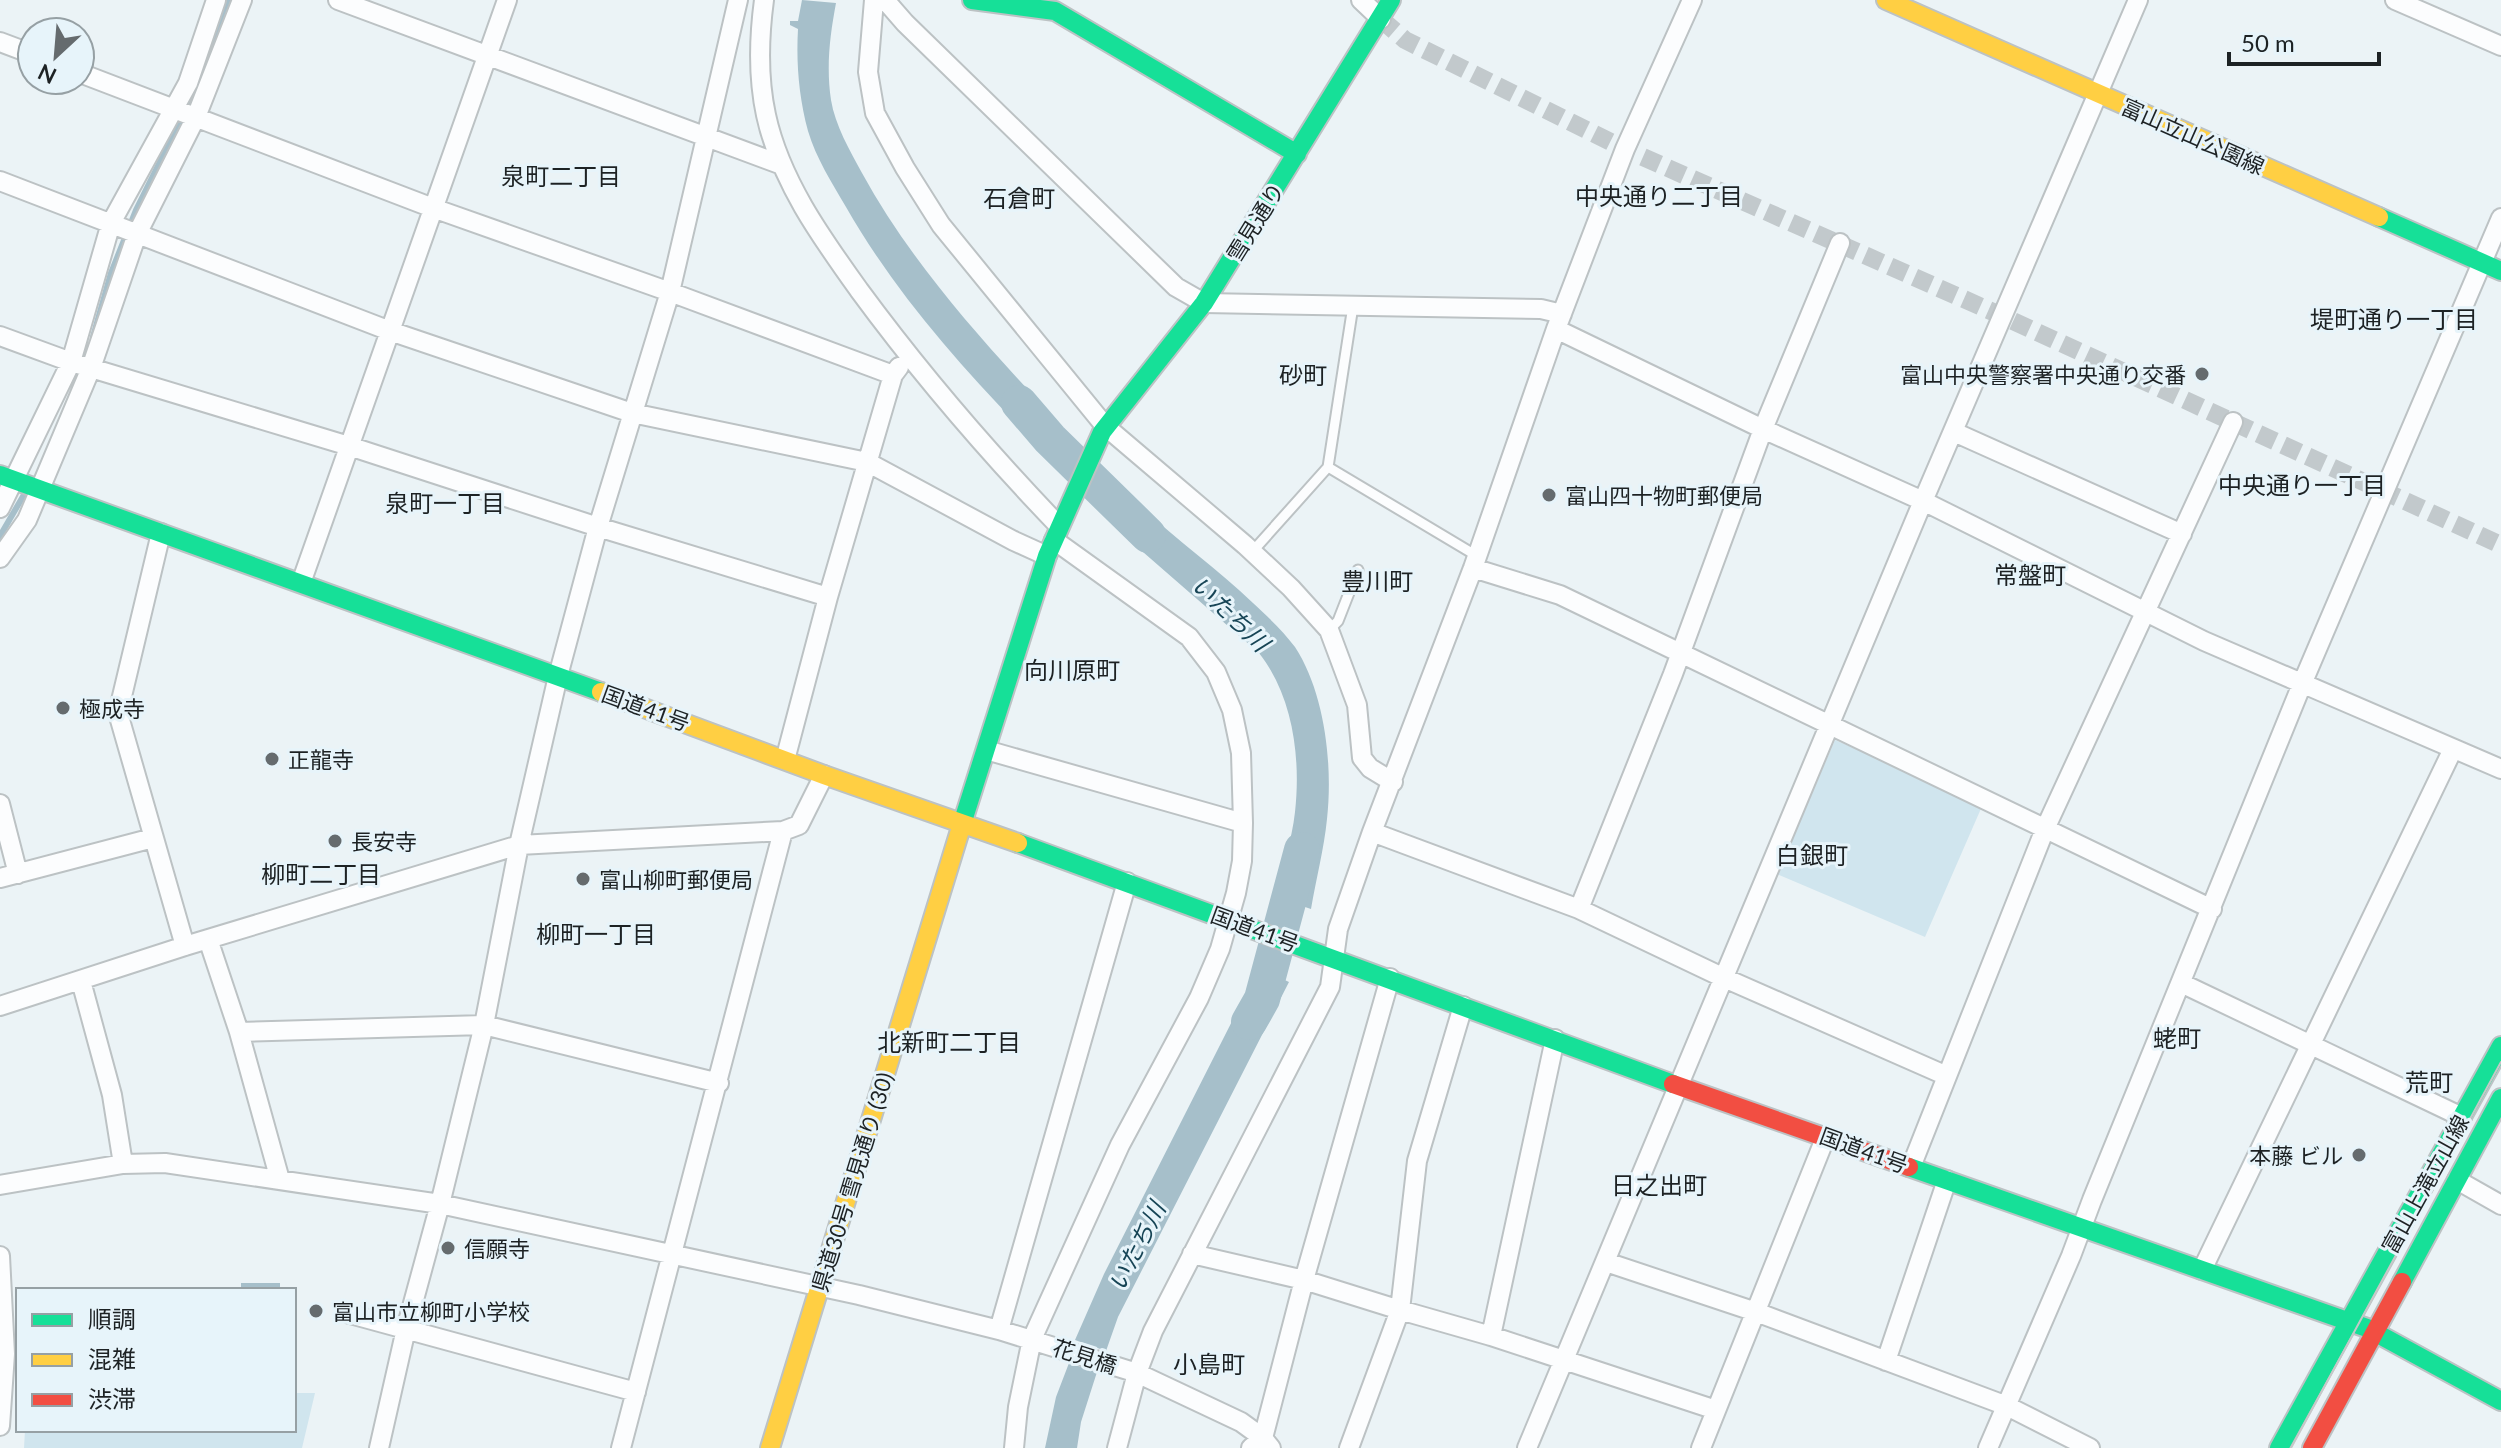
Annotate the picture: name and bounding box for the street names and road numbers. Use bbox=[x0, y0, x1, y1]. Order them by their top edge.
street label: 富山立山公園線 bbox=[2117, 92, 2269, 180]
street label: 雪見通り bbox=[1220, 178, 1290, 266]
street label: 国道41号 bbox=[598, 680, 694, 736]
street label: 国道41号 bbox=[1207, 901, 1303, 957]
street label: 県道30号 雪見通り (30) bbox=[806, 1069, 898, 1295]
street label: 富山上滝立山線 bbox=[2376, 1110, 2474, 1258]
street label: 国道41号 bbox=[1816, 1122, 1912, 1178]
street label: 花見橋 bbox=[1049, 1333, 1121, 1379]

